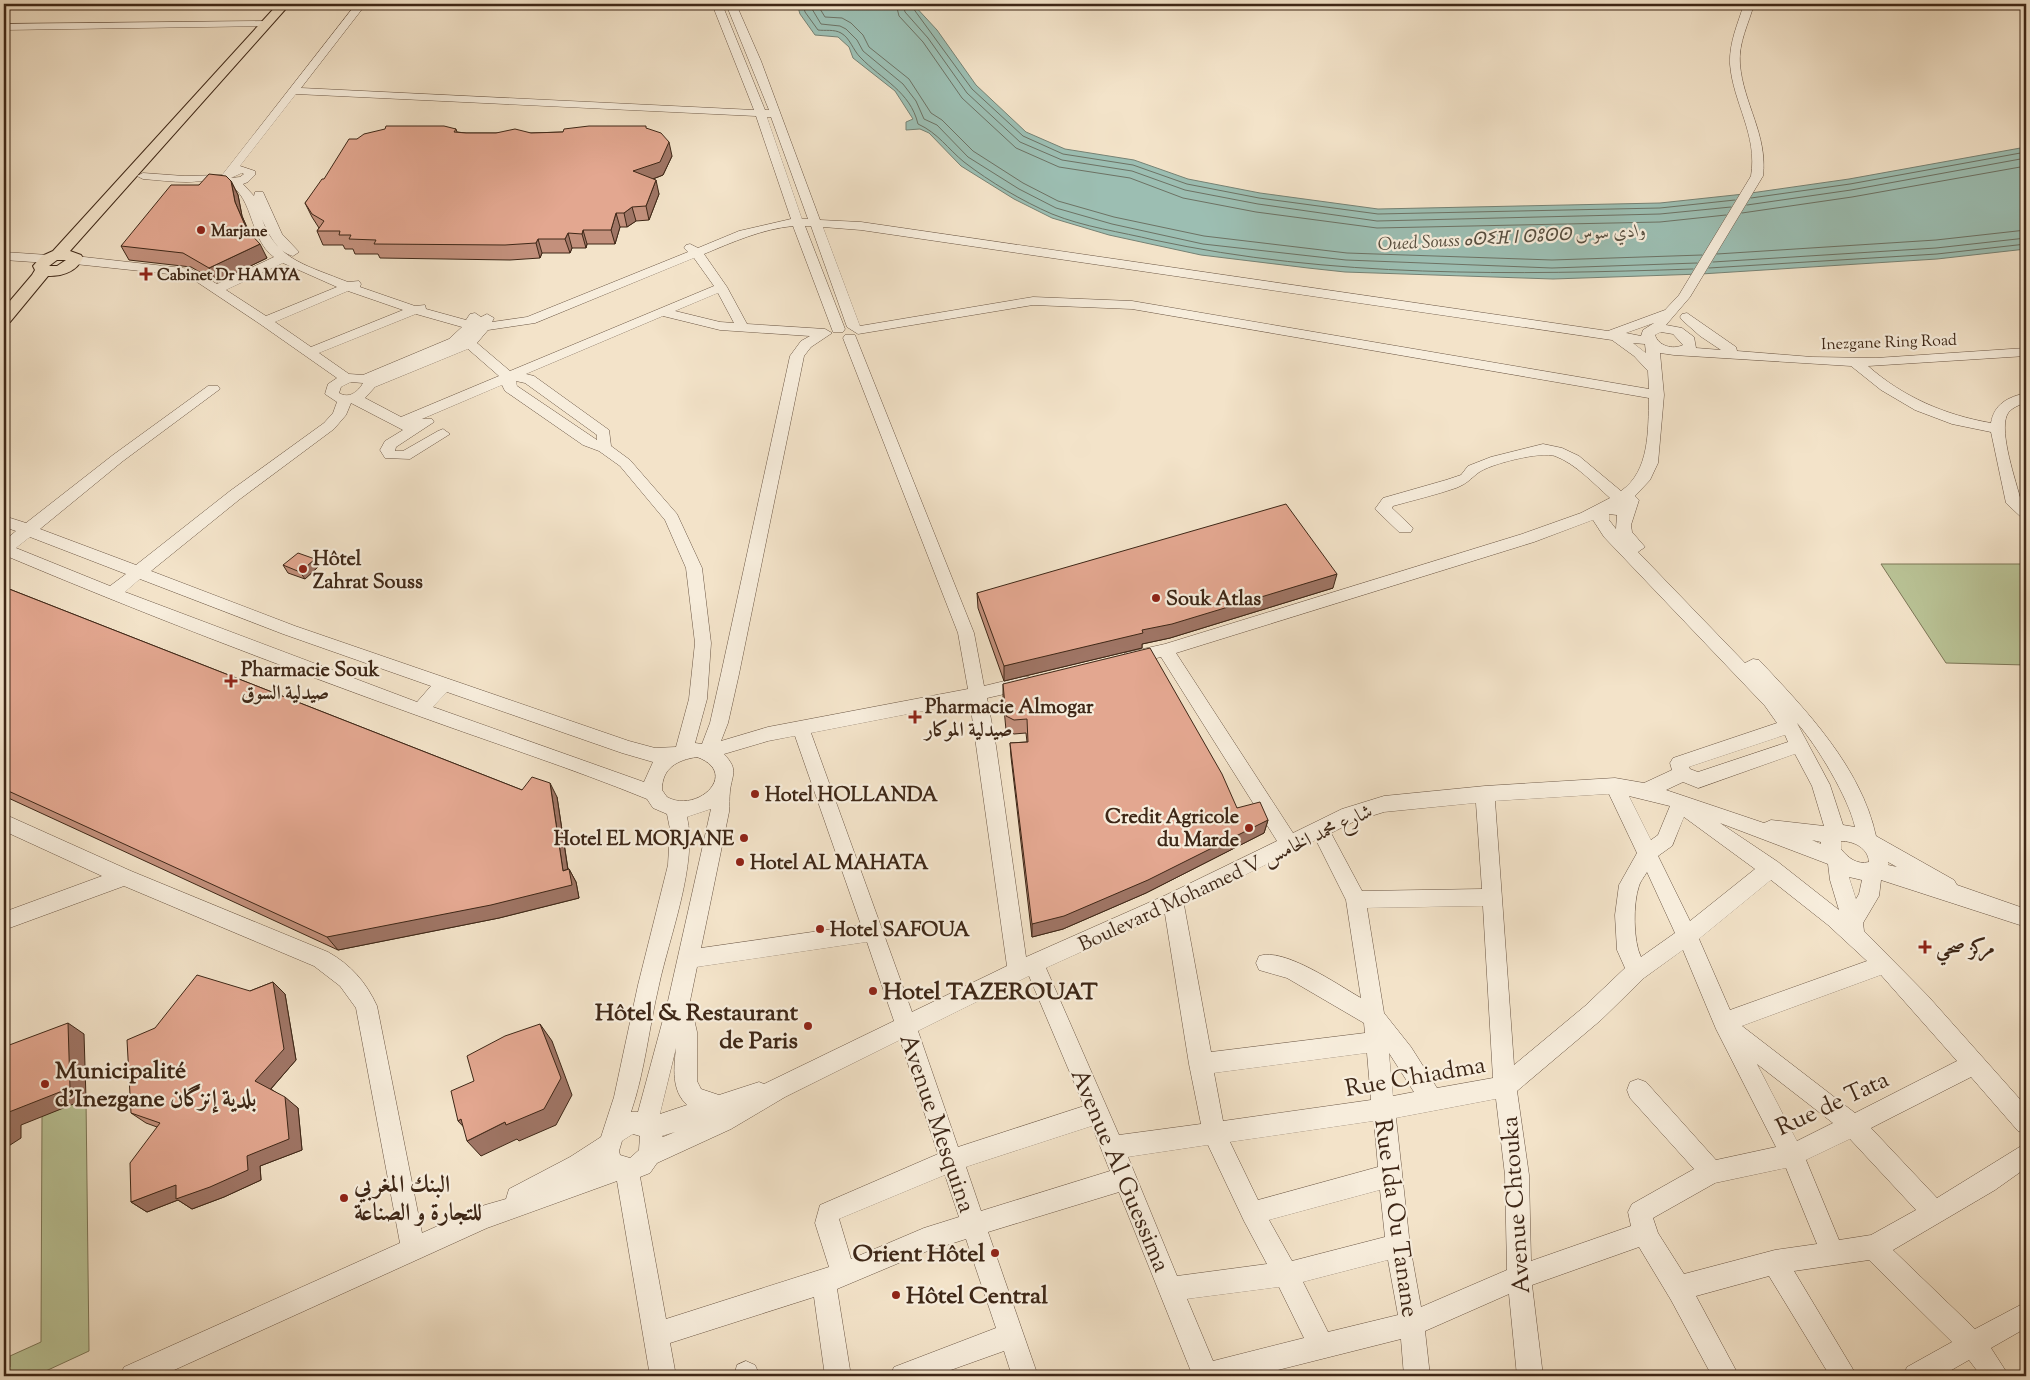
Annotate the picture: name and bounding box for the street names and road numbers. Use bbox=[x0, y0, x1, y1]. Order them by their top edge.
street label: Inezgane Ring Road bbox=[1821, 330, 1957, 357]
street label: Boulevard Mohamed V شارع محمد الخامس bbox=[1074, 798, 1378, 961]
street label: Avenue Mesquina bbox=[890, 1030, 983, 1217]
street label: Rue Chiadma bbox=[1342, 1049, 1488, 1107]
street label: Avenue Al Guessima bbox=[1061, 1064, 1177, 1278]
street label: Rue de Tata bbox=[1771, 1064, 1895, 1146]
street label: Avenue Chtouka bbox=[1494, 1115, 1540, 1295]
street label: Rue Ida Ou Tanane bbox=[1364, 1117, 1426, 1320]

